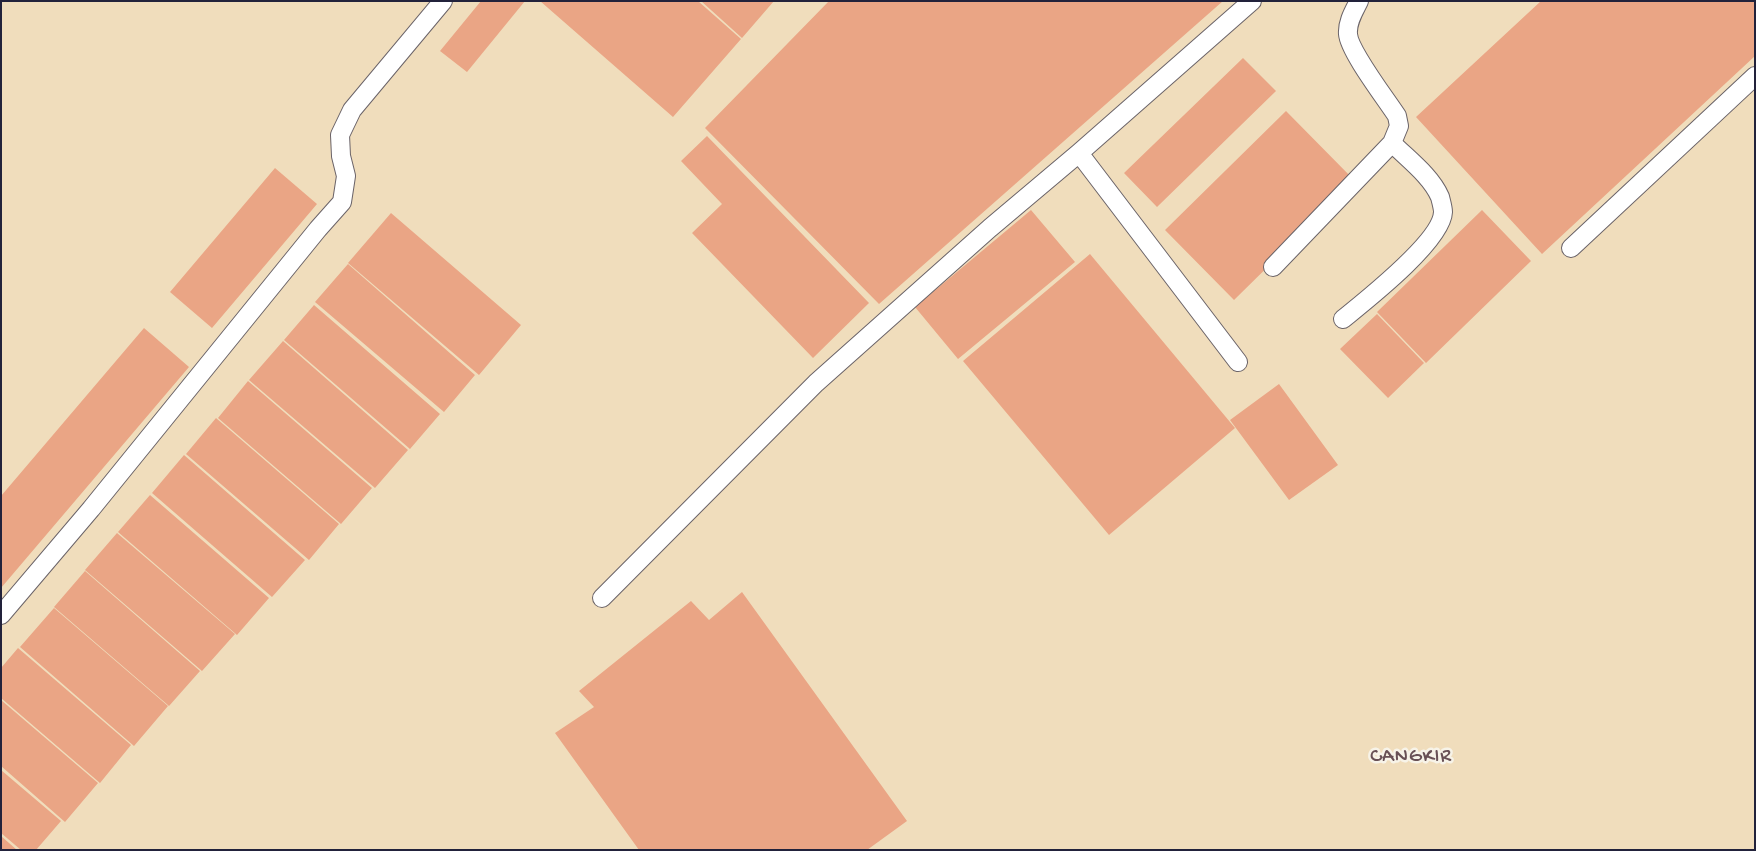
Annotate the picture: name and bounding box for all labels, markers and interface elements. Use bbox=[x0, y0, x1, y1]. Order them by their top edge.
district label: CANGKIR bbox=[1369, 746, 1453, 770]

